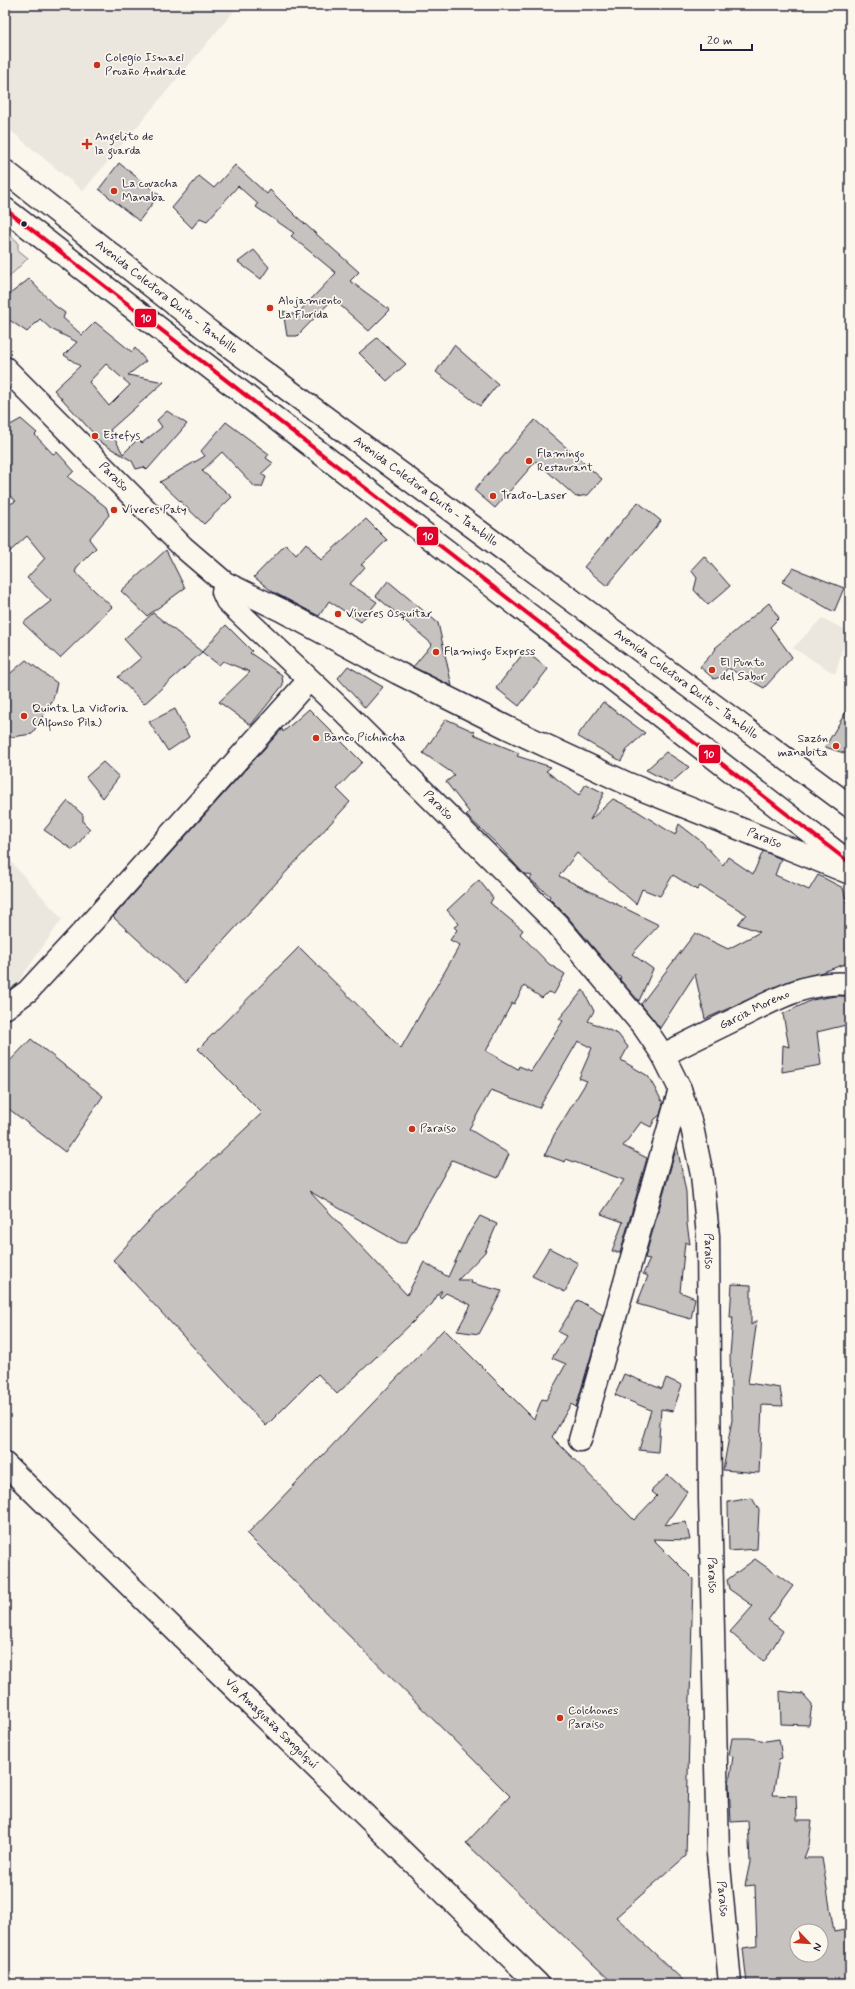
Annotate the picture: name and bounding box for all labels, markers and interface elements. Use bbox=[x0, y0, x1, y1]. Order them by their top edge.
scale bar bbox=[701, 26, 752, 52]
text: 20 m bbox=[707, 33, 733, 49]
place label: Colegio Ismael Proaño Andrade bbox=[105, 50, 186, 80]
marker: Colegio Ismael Proaño Andrade bbox=[92, 60, 102, 70]
place label: Angelito de la guarda bbox=[95, 129, 153, 160]
marker: Angelito de la guarda bbox=[82, 139, 92, 149]
place label: La covacha Manaba bbox=[122, 176, 178, 206]
marker: La covacha Manaba bbox=[109, 186, 119, 196]
unlabelled marker bbox=[19, 219, 29, 229]
street label: Avenida Colectora Quito - Tambillo bbox=[92, 237, 241, 358]
place label: Alojamiento La Florida bbox=[278, 293, 342, 323]
marker: Alojamiento La Florida bbox=[265, 303, 275, 313]
line badge: 10 bbox=[134, 308, 157, 328]
text: 10 bbox=[140, 312, 152, 326]
place label: Estefys bbox=[103, 428, 140, 444]
marker: Estefys bbox=[90, 431, 100, 441]
street label: Avenida Colectora Quito - Tambillo bbox=[350, 433, 501, 551]
place label: Flamingo Restaurant bbox=[537, 446, 593, 476]
marker: Flamingo Restaurant bbox=[524, 456, 534, 466]
street label: Paraiso bbox=[95, 459, 132, 496]
place label: Tracto-Laser bbox=[501, 488, 567, 504]
marker: Tracto-Laser bbox=[488, 491, 498, 501]
place label: Víveres Paty bbox=[122, 502, 187, 518]
marker: Víveres Paty bbox=[109, 505, 119, 515]
line badge: 10 bbox=[416, 526, 439, 546]
text: 10 bbox=[422, 530, 434, 544]
place label: Víveres Osquitar bbox=[346, 606, 432, 622]
marker: Víveres Osquitar bbox=[333, 609, 343, 619]
street label: Avenida Colectora Quito - Tambillo bbox=[610, 626, 762, 744]
place label: Flamingo Express bbox=[444, 644, 535, 661]
marker: Flamingo Express bbox=[431, 647, 441, 657]
place label: El Punto del Sabor bbox=[720, 655, 766, 685]
marker: El Punto del Sabor bbox=[707, 665, 717, 675]
place label: Quinta La Victoria (Alfonso Pila) bbox=[32, 701, 129, 732]
marker: Quinta La Victoria (Alfonso Pila) bbox=[19, 711, 29, 721]
place label: Banco Pichincha bbox=[324, 730, 406, 746]
place label: Sazón manabita bbox=[778, 731, 828, 761]
marker: Banco Pichincha bbox=[311, 733, 321, 743]
marker: Sazón manabita bbox=[831, 741, 841, 751]
line badge: 10 bbox=[698, 744, 721, 764]
text: 10 bbox=[703, 748, 715, 762]
street label: Paraiso bbox=[420, 787, 456, 824]
street label: Paraiso bbox=[745, 824, 784, 853]
street label: Garcia Moreno bbox=[717, 986, 792, 1034]
place label: Paraiso bbox=[420, 1121, 456, 1137]
marker: Paraiso bbox=[407, 1124, 417, 1134]
street label: Paraiso bbox=[700, 1233, 716, 1269]
street label: Paraiso bbox=[703, 1557, 720, 1593]
street label: Via Amaguaña Sangolquí bbox=[221, 1675, 321, 1773]
place label: Colchones Paraiso bbox=[568, 1703, 618, 1733]
marker: Colchones Paraiso bbox=[555, 1713, 565, 1723]
street label: Paraiso bbox=[713, 1880, 732, 1918]
north arrow bbox=[789, 1923, 829, 1963]
text: N bbox=[809, 1941, 825, 1953]

